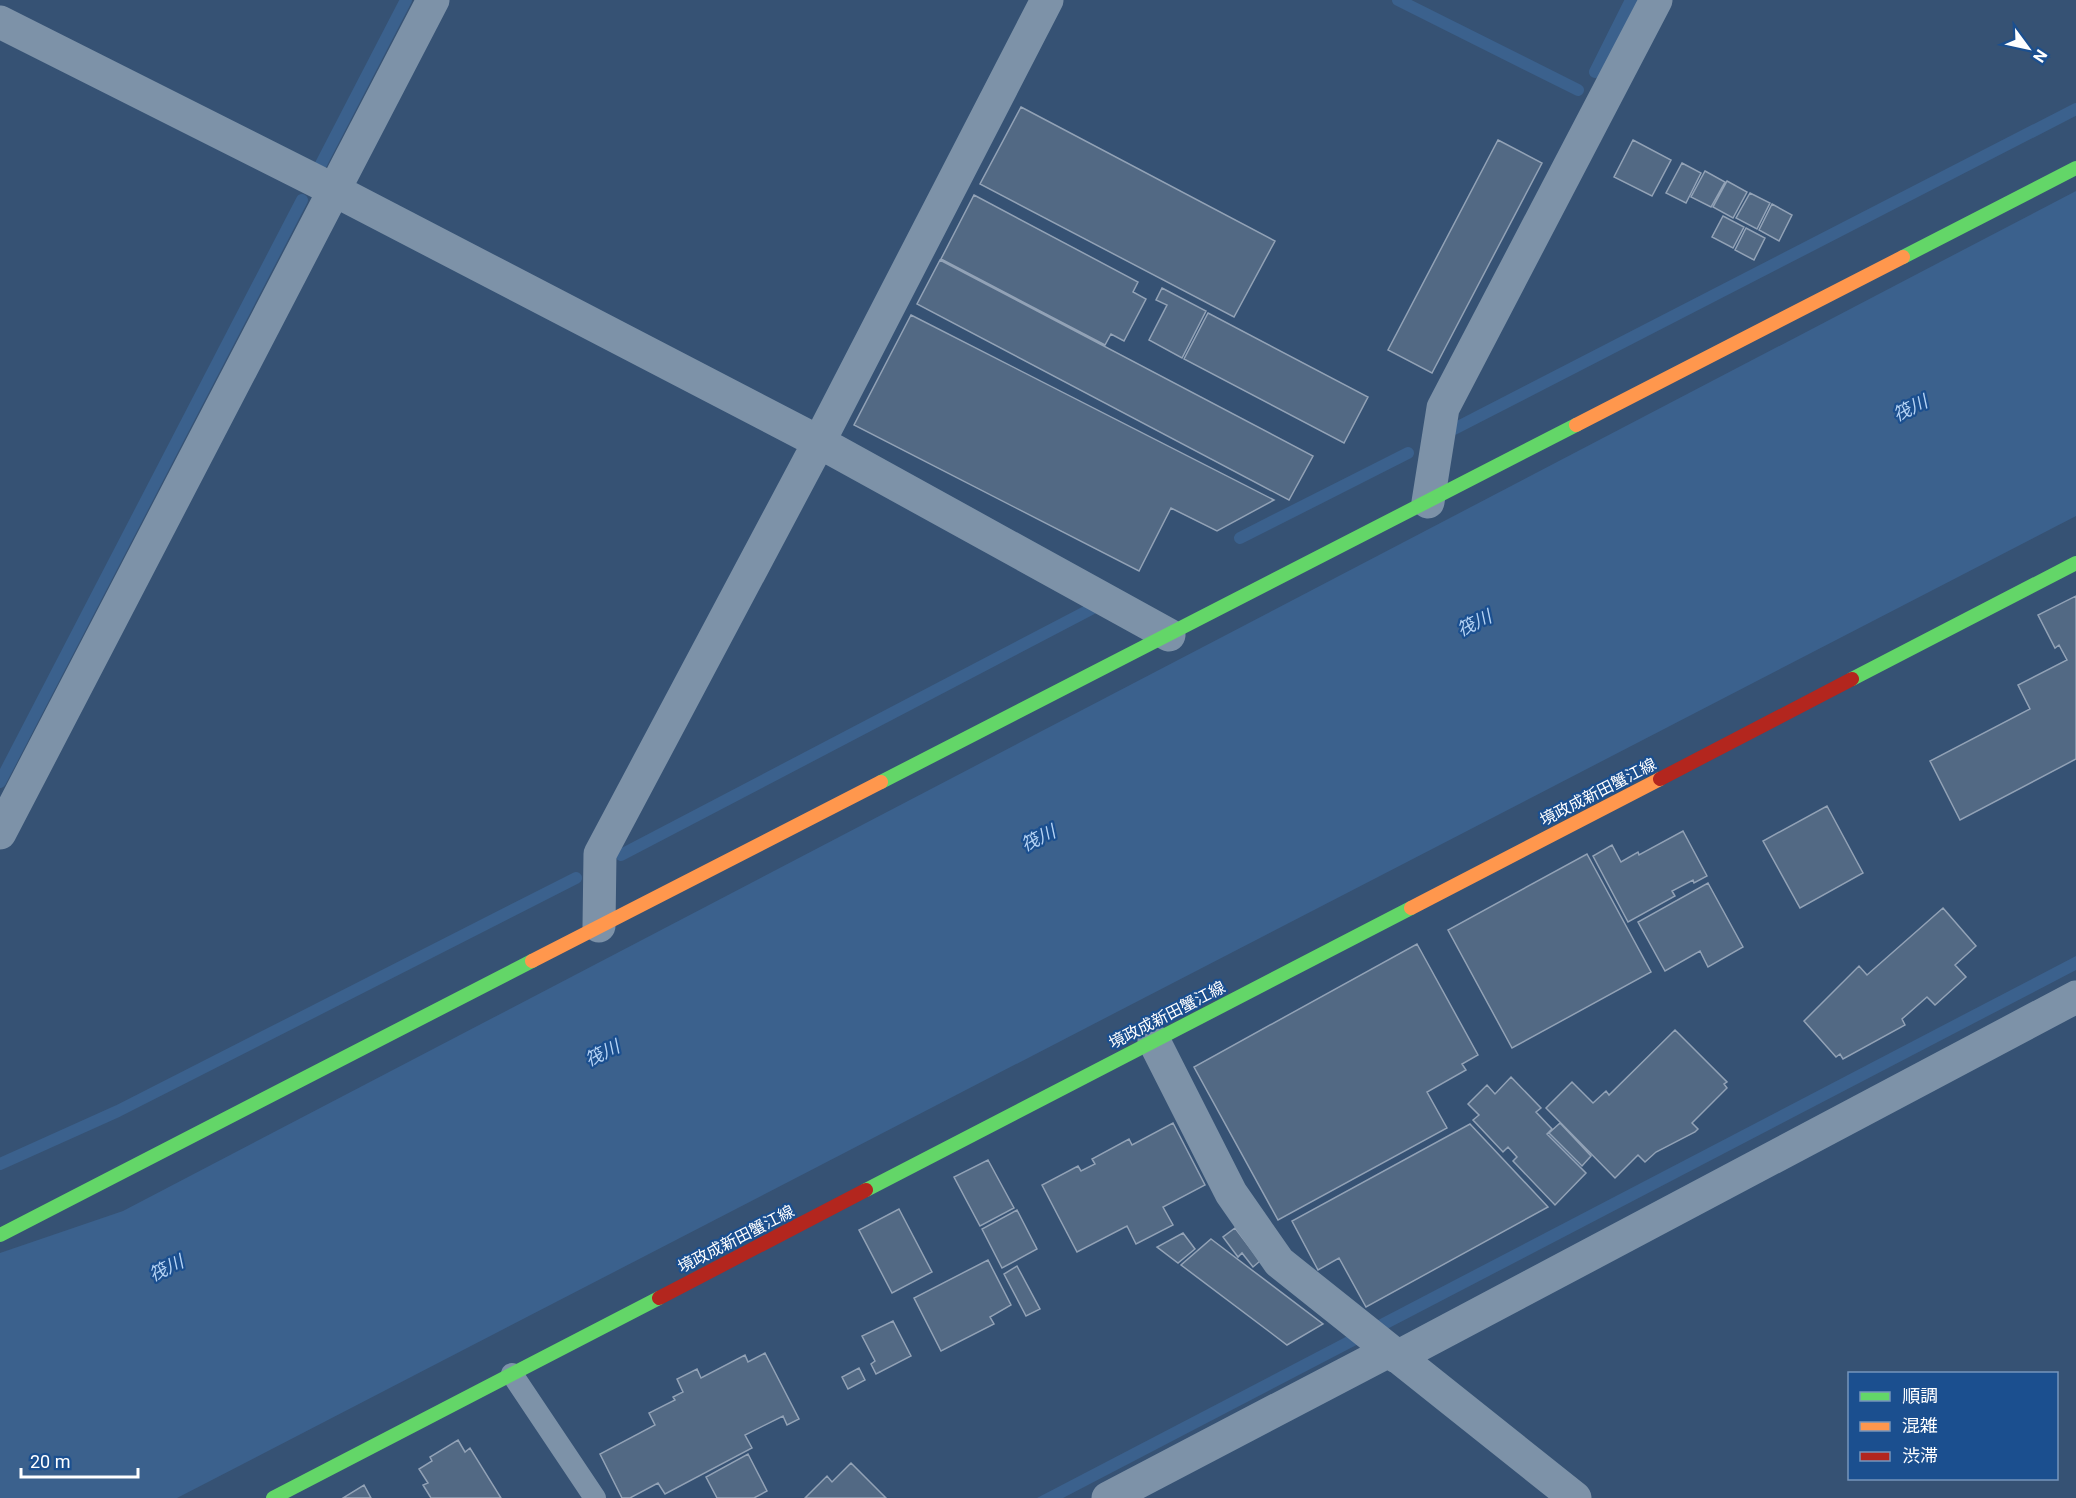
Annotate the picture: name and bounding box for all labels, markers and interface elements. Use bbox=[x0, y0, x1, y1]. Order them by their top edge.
north arrow bbox=[1998, 18, 2058, 78]
text: N bbox=[2029, 46, 2051, 66]
water label: 筏川 bbox=[1889, 390, 1933, 425]
water label: 筏川 bbox=[1453, 605, 1497, 640]
street label: 境政成新田蟹江線 bbox=[1537, 754, 1659, 830]
water label: 筏川 bbox=[1017, 820, 1061, 855]
street label: 境政成新田蟹江線 bbox=[1106, 977, 1228, 1053]
water label: 筏川 bbox=[581, 1035, 625, 1070]
street label: 境政成新田蟹江線 bbox=[675, 1201, 797, 1277]
water label: 筏川 bbox=[145, 1250, 189, 1285]
legend bbox=[1848, 1372, 2058, 1480]
text: 順調 bbox=[1902, 1385, 1938, 1406]
text: 混雑 bbox=[1902, 1415, 1938, 1436]
scale bar bbox=[21, 1441, 138, 1479]
text: 渋滞 bbox=[1902, 1445, 1938, 1466]
text: 20 m bbox=[30, 1451, 70, 1472]

